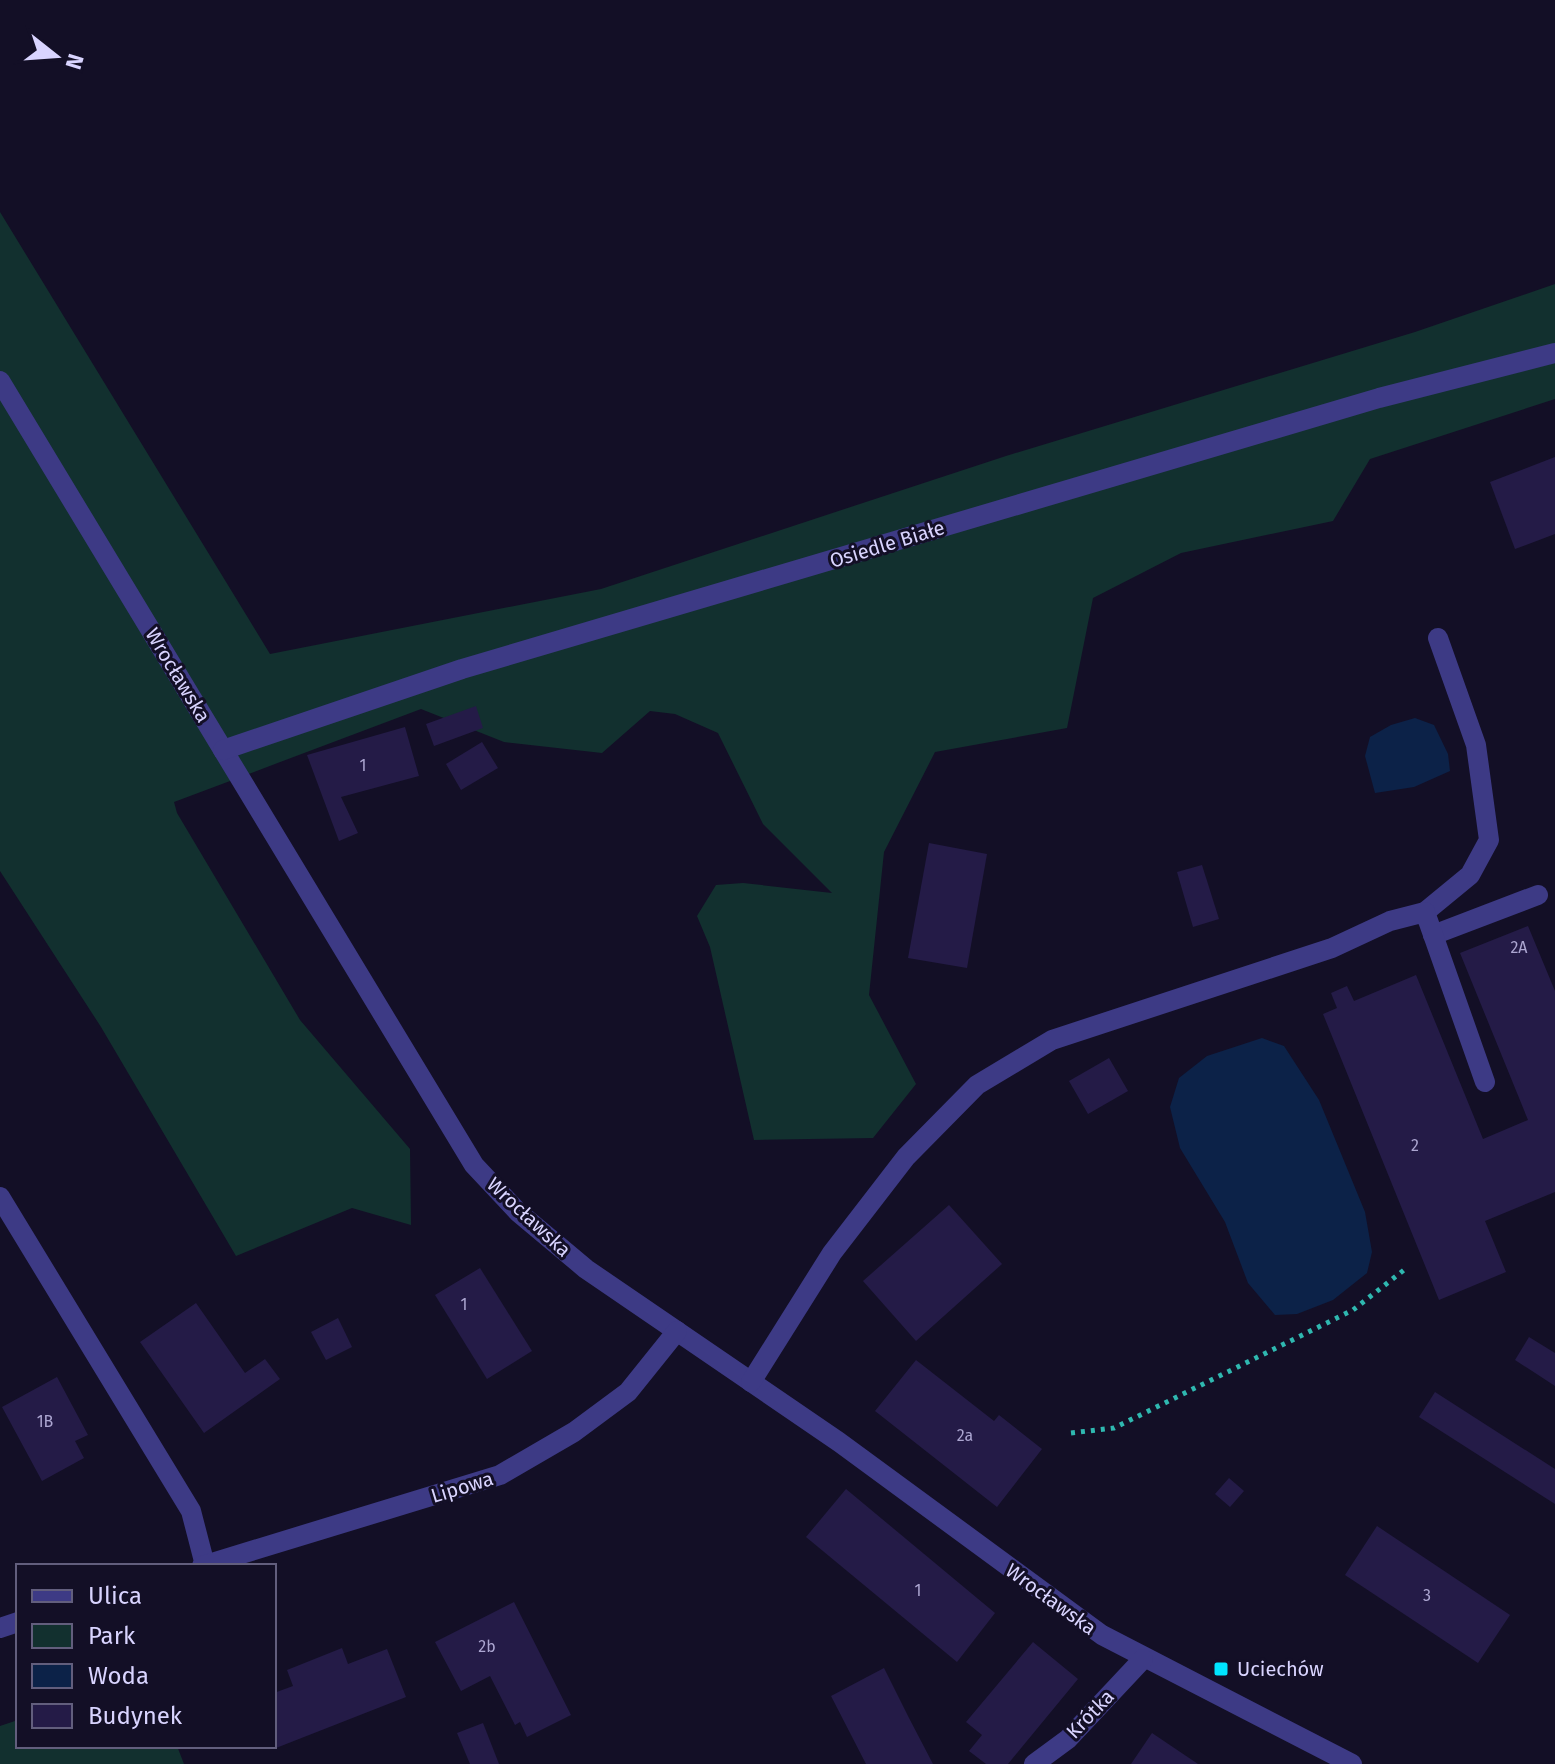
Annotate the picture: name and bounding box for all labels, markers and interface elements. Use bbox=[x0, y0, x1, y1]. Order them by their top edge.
north arrow bbox=[16, 16, 96, 96]
text: N bbox=[60, 51, 90, 73]
street label: Osiedle Białe bbox=[827, 515, 947, 573]
street label: Wrocławska bbox=[140, 623, 216, 727]
house number: 1 bbox=[360, 756, 366, 775]
house number: 2A bbox=[1510, 938, 1528, 957]
house number: 2 bbox=[1411, 1136, 1419, 1155]
street label: Wrocławska bbox=[482, 1172, 576, 1262]
house number: 1 bbox=[461, 1295, 467, 1314]
house number: 1B bbox=[37, 1412, 54, 1431]
house number: 2a bbox=[957, 1426, 973, 1445]
street label: Lipowa bbox=[428, 1466, 496, 1508]
street label: Wrocławska bbox=[1001, 1558, 1101, 1640]
legend bbox=[16, 1564, 276, 1748]
house number: 1 bbox=[915, 1581, 921, 1600]
text: Ulica bbox=[88, 1582, 142, 1610]
house number: 3 bbox=[1423, 1586, 1431, 1605]
text: Park bbox=[88, 1622, 136, 1650]
house number: 2b bbox=[478, 1637, 496, 1656]
place label: Uciechów bbox=[1237, 1657, 1324, 1681]
marker: Uciechów bbox=[1212, 1660, 1230, 1678]
text: Woda bbox=[88, 1662, 149, 1690]
street label: Krótka bbox=[1061, 1685, 1119, 1743]
text: Budynek bbox=[88, 1702, 183, 1730]

